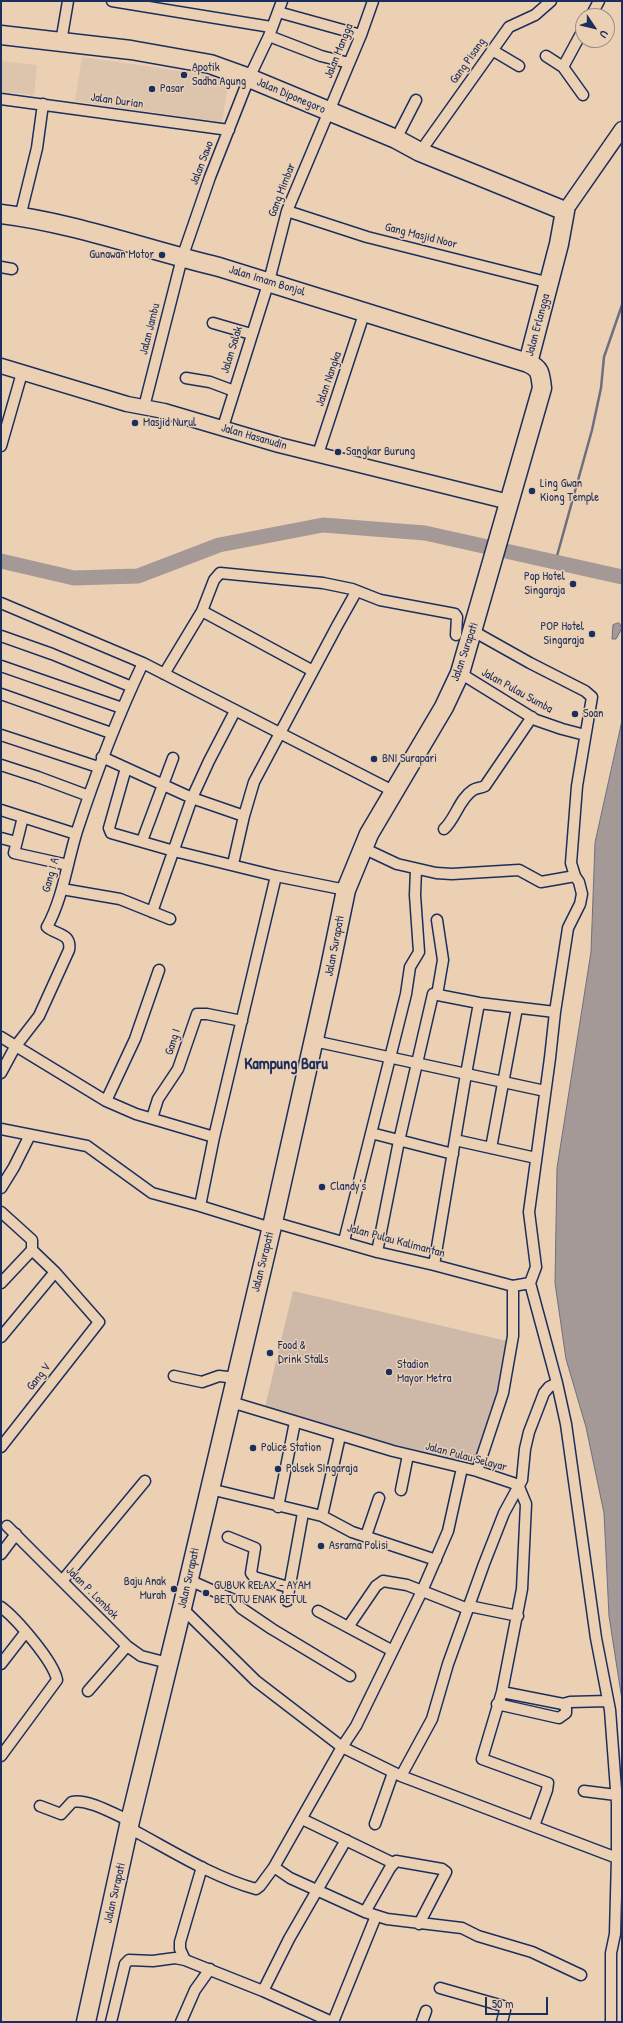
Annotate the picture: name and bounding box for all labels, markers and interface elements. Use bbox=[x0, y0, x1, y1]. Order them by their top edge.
north arrow bbox=[575, 8, 615, 48]
street label: Jalan Mangga bbox=[321, 21, 357, 81]
text: U bbox=[597, 28, 611, 41]
street label: Gang Pisang bbox=[447, 35, 489, 87]
place label: Apotik Sadha Agung bbox=[192, 61, 246, 89]
marker: Apotik Sadha Agung bbox=[179, 70, 189, 80]
street label: Jalan Diponegoro bbox=[254, 75, 328, 117]
place label: Pasar bbox=[160, 82, 184, 96]
marker: Pasar bbox=[147, 84, 157, 94]
street label: Jalan Durian bbox=[90, 90, 144, 112]
street label: Jalan Sawo bbox=[187, 139, 217, 187]
street label: Gang Mimbar bbox=[265, 161, 299, 219]
street label: Gang Masjid Noor bbox=[383, 220, 459, 252]
place label: Gunawan Motor bbox=[89, 248, 154, 262]
marker: Gunawan Motor bbox=[157, 250, 167, 260]
street label: Jalan Imam Bonjol bbox=[227, 263, 307, 299]
street label: Jalan Erlangga bbox=[523, 292, 553, 358]
street label: Jalan Jambu bbox=[137, 302, 163, 356]
street label: Jalan Salak bbox=[218, 325, 246, 375]
street label: Jalan Nangka bbox=[313, 350, 345, 408]
place label: Masjid Nurul bbox=[143, 416, 196, 430]
marker: Masjid Nurul bbox=[130, 418, 140, 428]
street label: Jalan Hasanudin bbox=[219, 421, 289, 453]
place label: Sangkar Burung bbox=[346, 445, 415, 459]
marker: Sangkar Burung bbox=[333, 447, 343, 457]
place label: Ling Gwan Kiong Temple bbox=[540, 477, 599, 505]
marker: Ling Gwan Kiong Temple bbox=[527, 486, 537, 496]
place label: Pop Hotel Singaraja bbox=[524, 570, 565, 598]
marker: Pop Hotel Singaraja bbox=[568, 579, 578, 589]
place label: POP Hotel Singaraja bbox=[540, 620, 584, 648]
street label: Jalan Surapati bbox=[448, 621, 482, 683]
marker: POP Hotel Singaraja bbox=[587, 629, 597, 639]
street label: Jalan Pulau Sumba bbox=[479, 665, 555, 717]
place label: Soan bbox=[583, 707, 603, 721]
marker: Soan bbox=[570, 709, 580, 719]
place label: BNI Surapari bbox=[382, 752, 437, 766]
marker: BNI Surapari bbox=[369, 754, 379, 764]
street label: Gang I A bbox=[39, 856, 63, 894]
street label: Jalan Surapati bbox=[322, 914, 348, 978]
street label: Gang I bbox=[162, 1027, 184, 1057]
district label: Kampung Baru bbox=[244, 1055, 328, 1075]
place label: Clandy's bbox=[330, 1180, 366, 1194]
marker: Clandy's bbox=[317, 1182, 327, 1192]
street label: Jalan Pulau Kalimantan bbox=[346, 1221, 446, 1261]
street label: Jalan Surapati bbox=[249, 1230, 277, 1294]
place label: Food & Drink Stalls bbox=[278, 1339, 328, 1367]
marker: Food & Drink Stalls bbox=[265, 1348, 275, 1358]
place label: Stadion Mayor Metra bbox=[397, 1358, 452, 1386]
street label: Gang V bbox=[24, 1360, 54, 1394]
marker: Stadion Mayor Metra bbox=[384, 1367, 394, 1377]
street label: Jalan Pulau Selayar bbox=[424, 1439, 508, 1475]
place label: Police Station bbox=[261, 1441, 321, 1455]
marker: Police Station bbox=[248, 1443, 258, 1453]
place label: Polsek SIngaraja bbox=[286, 1462, 358, 1476]
marker: Polsek SIngaraja bbox=[273, 1464, 283, 1474]
place label: Asrama Polisi bbox=[329, 1539, 388, 1553]
marker: Asrama Polisi bbox=[316, 1541, 326, 1551]
street label: Jalan Surapati bbox=[175, 1546, 203, 1610]
street label: Jalan P. Lombok bbox=[63, 1564, 121, 1622]
place label: Baju Anak Murah bbox=[124, 1575, 166, 1603]
place label: GUBUK RELAX - AYAM BETUTU ENAK BETUL bbox=[214, 1579, 311, 1607]
marker: Baju Anak Murah bbox=[169, 1584, 179, 1594]
marker: GUBUK RELAX - AYAM BETUTU ENAK BETUL bbox=[201, 1588, 211, 1598]
street label: Jalan Surapati bbox=[101, 1861, 129, 1925]
scale bar bbox=[487, 1989, 550, 2015]
text: 50 m bbox=[492, 1995, 513, 2012]

